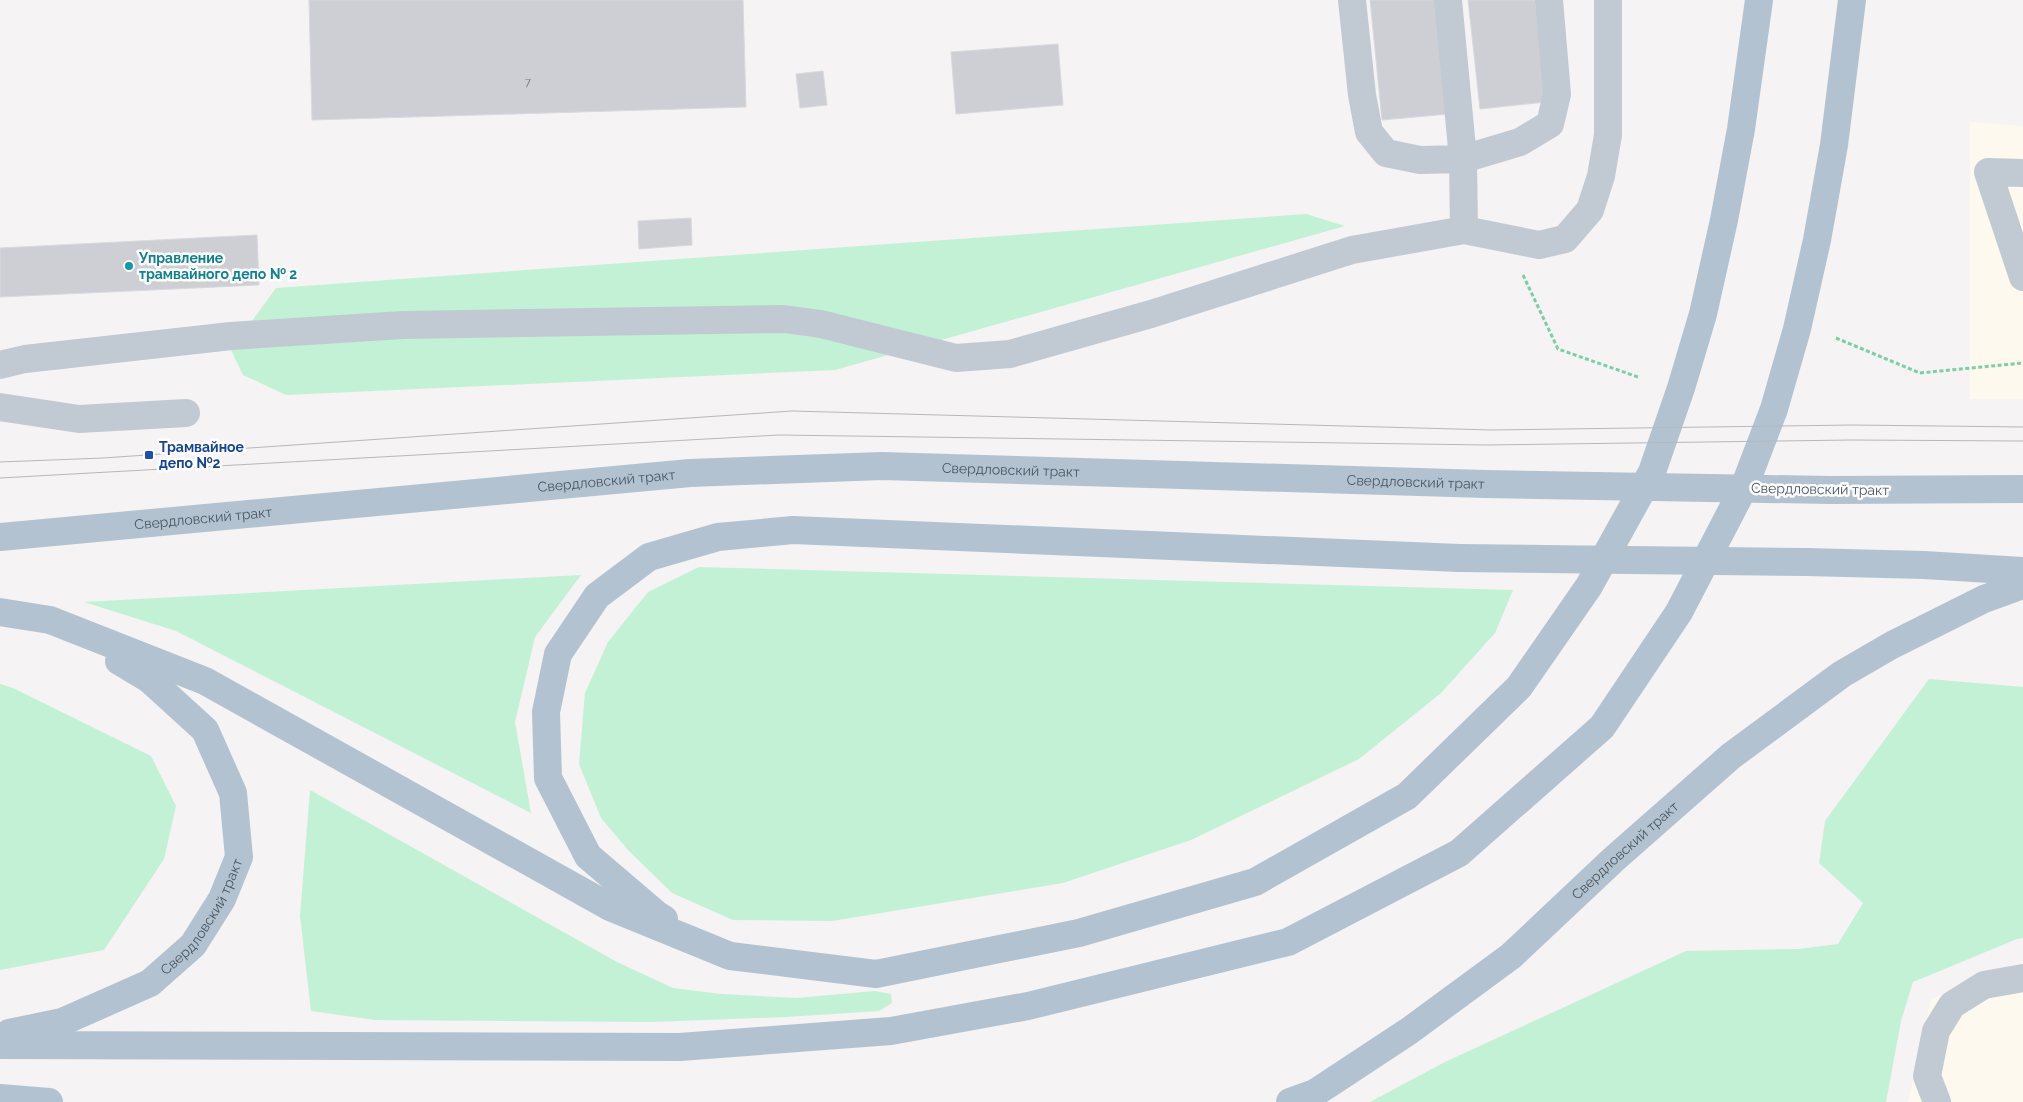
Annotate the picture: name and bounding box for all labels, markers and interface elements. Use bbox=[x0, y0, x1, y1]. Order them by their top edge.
house number: 7 bbox=[525, 76, 531, 89]
place label: Управление трамвайного депо № 2 bbox=[138, 250, 297, 282]
marker: Управление трамвайного депо № 2 bbox=[123, 260, 135, 272]
place label: Трамвайное депо №2 bbox=[159, 439, 245, 471]
marker: Трамвайное депо №2 bbox=[143, 449, 155, 461]
street label: Свердловский тракт bbox=[942, 460, 1080, 480]
street label: Свердловский тракт bbox=[537, 466, 676, 495]
street label: Свердловский тракт bbox=[1346, 472, 1485, 492]
street label: Свердловский тракт bbox=[1751, 480, 1889, 498]
street label: Свердловский тракт bbox=[134, 504, 273, 532]
street label: Свердловский тракт bbox=[1568, 798, 1682, 903]
street label: Свердловский тракт bbox=[157, 856, 246, 978]

